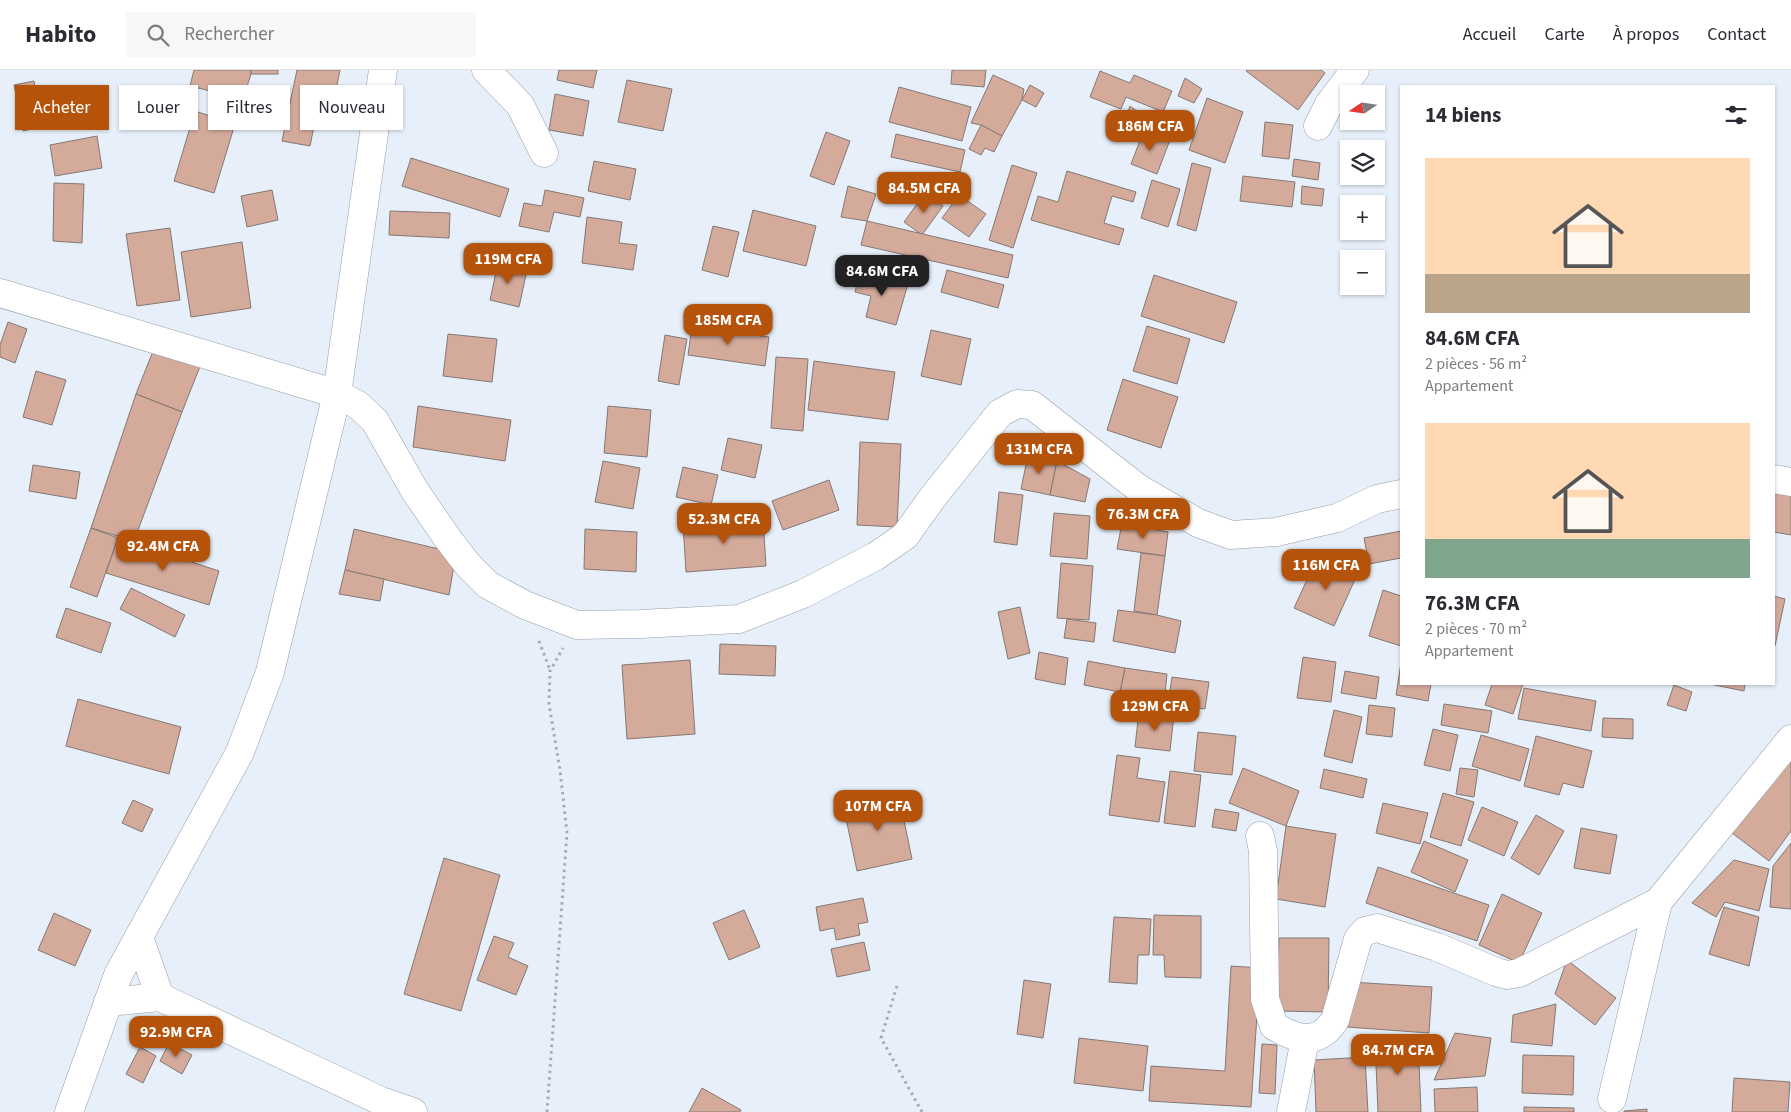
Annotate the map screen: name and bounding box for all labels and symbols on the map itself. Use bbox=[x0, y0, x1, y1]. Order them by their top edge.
north arrow bbox=[1340, 85, 1385, 130]
pin: 186M CFA bbox=[1098, 109, 1202, 152]
pin: 84.5M CFA bbox=[867, 172, 981, 214]
pin: 119M CFA bbox=[456, 242, 560, 285]
pin: 84.6M CFA bbox=[825, 254, 939, 297]
pin: 185M CFA bbox=[676, 304, 780, 346]
pin: 131M CFA bbox=[987, 432, 1091, 475]
pin: 76.3M CFA bbox=[1086, 498, 1200, 540]
pin: 52.3M CFA bbox=[667, 502, 781, 545]
pin: 92.4M CFA bbox=[106, 530, 220, 572]
pin: 116M CFA bbox=[1274, 548, 1378, 591]
pin: 129M CFA bbox=[1103, 690, 1207, 732]
pin: 107M CFA bbox=[826, 790, 930, 832]
pin: 92.9M CFA bbox=[119, 1016, 233, 1058]
pin: 84.7M CFA bbox=[1341, 1034, 1455, 1076]

